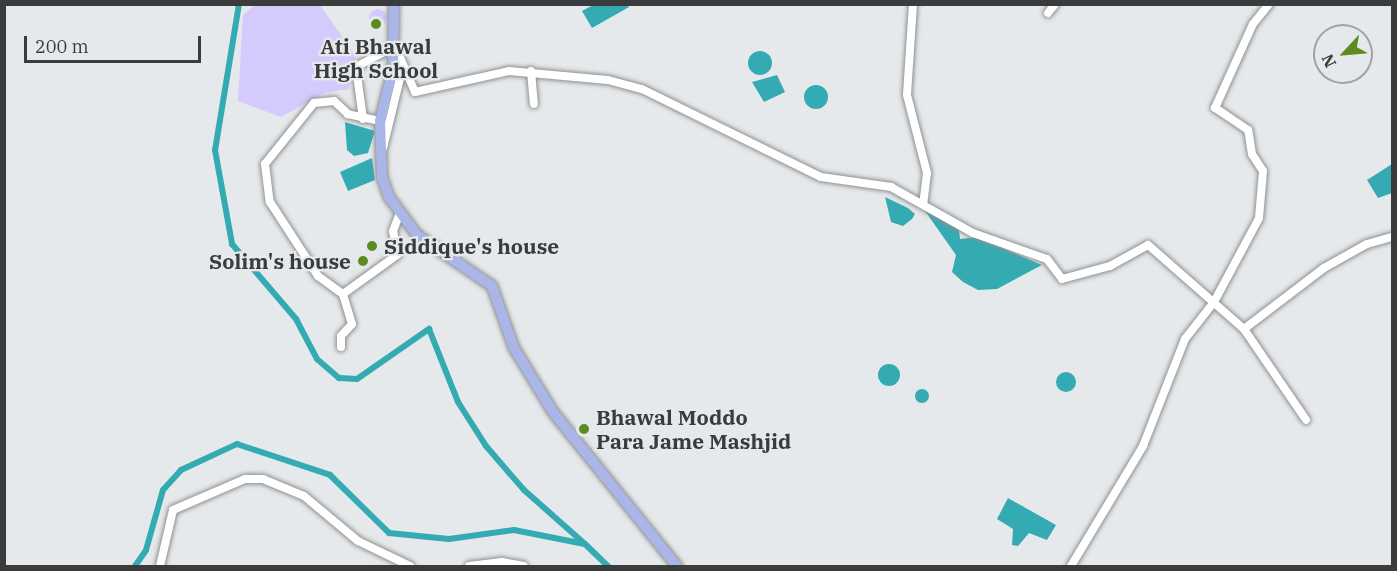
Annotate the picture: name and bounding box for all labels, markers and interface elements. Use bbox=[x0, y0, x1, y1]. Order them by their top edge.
marker: Ati Bhawal High School bbox=[369, 17, 383, 31]
scale bar bbox=[27, 24, 204, 62]
north arrow bbox=[1313, 24, 1373, 84]
place label: Ati Bhawal High School bbox=[314, 33, 438, 83]
text: 200 m bbox=[35, 35, 89, 58]
text: N bbox=[1317, 51, 1340, 71]
place label: Siddique's house bbox=[384, 233, 559, 259]
marker: Siddique's house bbox=[365, 239, 379, 253]
place label: Solim's house bbox=[209, 248, 351, 274]
marker: Solim's house bbox=[356, 254, 370, 268]
place label: Bhawal Moddo Para Jame Mashjid bbox=[596, 404, 791, 454]
marker: Bhawal Moddo Para Jame Mashjid bbox=[577, 422, 591, 436]

